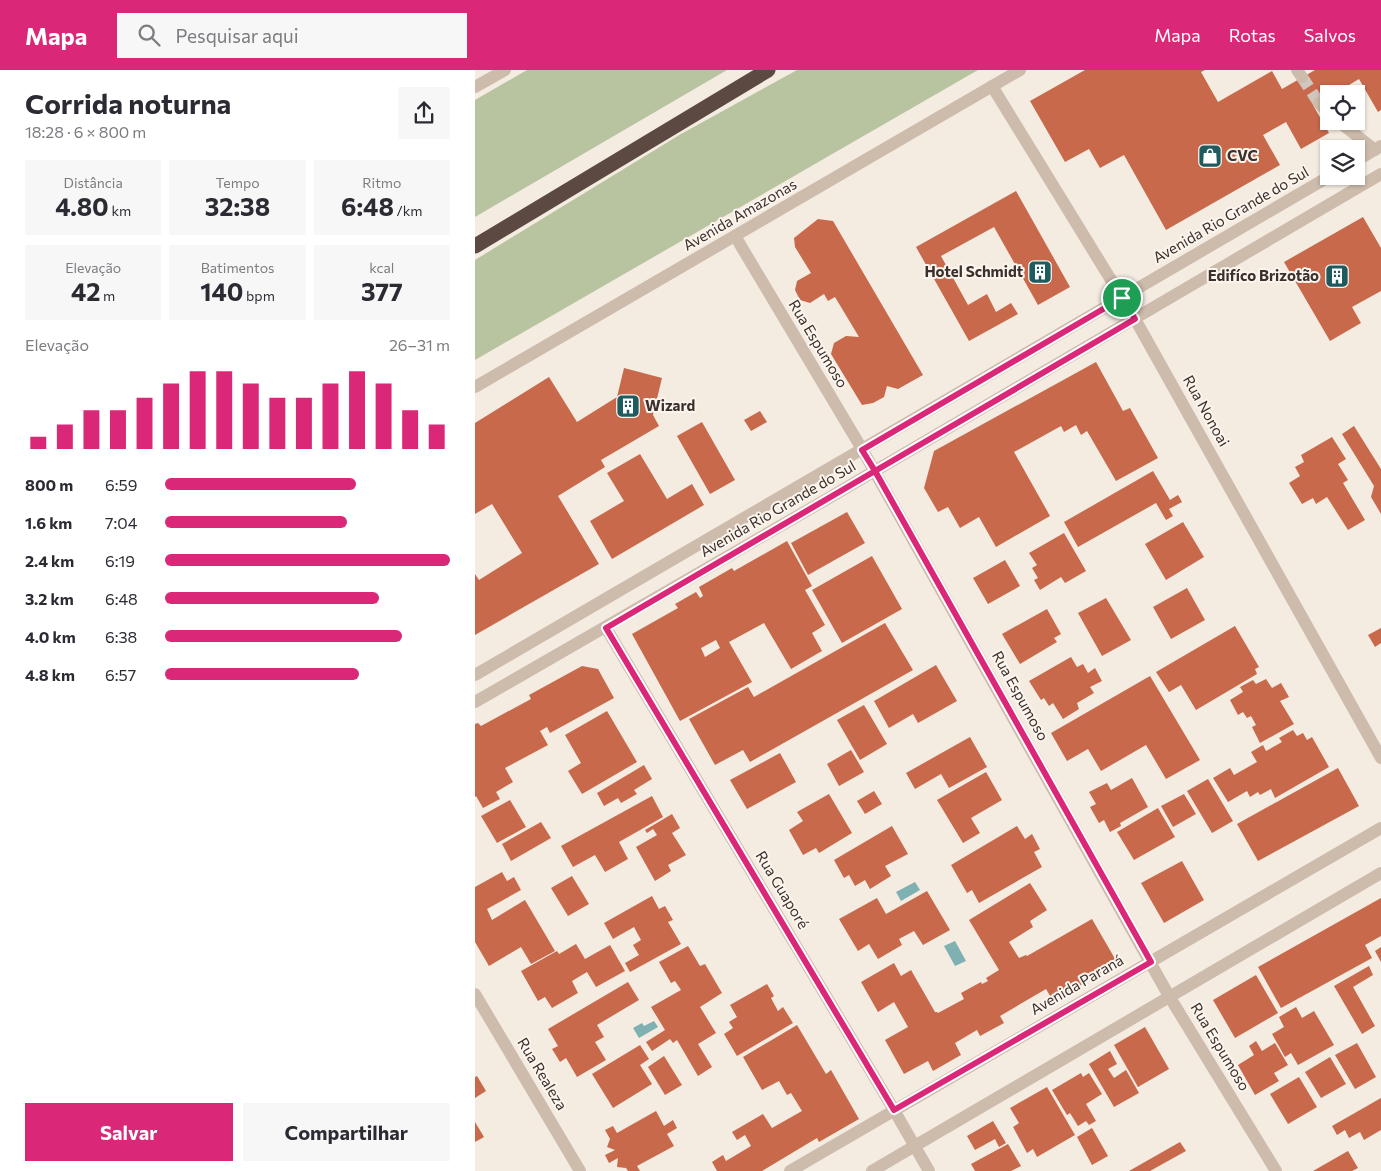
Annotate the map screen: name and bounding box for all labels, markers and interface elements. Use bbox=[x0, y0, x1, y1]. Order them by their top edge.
search box bbox=[117, 13, 467, 58]
text: Mapa bbox=[25, 21, 87, 50]
icon: search bbox=[135, 21, 163, 49]
text: Pesquisar aqui bbox=[175, 24, 299, 47]
text: Mapa bbox=[1154, 24, 1201, 46]
text: Rotas bbox=[1229, 24, 1276, 46]
text: Salvos bbox=[1304, 24, 1356, 46]
map controls bbox=[1320, 85, 1365, 185]
button: locate bbox=[1320, 85, 1365, 130]
text: Corrida noturna bbox=[25, 86, 231, 120]
button: share bbox=[398, 87, 450, 139]
text: 18:28 · 6 × 800 m bbox=[25, 122, 146, 141]
button: layers bbox=[1320, 140, 1365, 185]
shop icon: CVC bbox=[1197, 143, 1223, 169]
place label: CVC bbox=[1227, 146, 1258, 164]
street label: Avenida Rio Grande do Sul bbox=[1149, 162, 1312, 266]
text: Distância bbox=[64, 174, 123, 191]
text: Tempo bbox=[215, 174, 260, 191]
text: Ritmo bbox=[362, 174, 401, 191]
street label: Avenida Amazonas bbox=[680, 174, 800, 254]
text: 4.80 bbox=[55, 191, 109, 221]
text: 32:38 bbox=[205, 191, 270, 221]
text: 6:48 bbox=[341, 191, 394, 221]
text: km bbox=[109, 202, 131, 219]
text: /km bbox=[394, 202, 423, 219]
text: Elevação bbox=[65, 259, 121, 276]
text: Batimentos bbox=[201, 259, 274, 276]
text: kcal bbox=[369, 259, 394, 276]
building icon: Hotel Schmidt bbox=[1027, 259, 1053, 285]
place label: Hotel Schmidt bbox=[924, 262, 1023, 280]
building icon: Edifíco Brizotão bbox=[1324, 263, 1350, 289]
place label: Edifíco Brizotão bbox=[1208, 266, 1319, 284]
text: 42 bbox=[71, 276, 100, 306]
text: 140 bbox=[200, 276, 243, 306]
text: 377 bbox=[361, 276, 403, 306]
pin bbox=[1101, 277, 1143, 319]
icon: arrive bbox=[1108, 284, 1136, 312]
text: m bbox=[100, 287, 115, 304]
text: bpm bbox=[243, 287, 275, 304]
street label: Rua Espumoso bbox=[785, 296, 852, 391]
text: Elevação bbox=[25, 335, 89, 354]
text: 26–31 m bbox=[389, 335, 450, 354]
street label: Rua Nonoai bbox=[1180, 372, 1234, 449]
building icon: Wizard bbox=[615, 393, 641, 419]
place label: Wizard bbox=[645, 396, 695, 414]
street label: Avenida Rio Grande do Sul bbox=[696, 456, 859, 560]
text: 800 m bbox=[25, 475, 73, 494]
text: 6:59 bbox=[105, 475, 137, 494]
text: 1.6 km bbox=[25, 513, 72, 532]
text: 7:04 bbox=[105, 513, 137, 532]
text: 2.4 km bbox=[25, 551, 74, 570]
text: 6:19 bbox=[105, 551, 135, 570]
text: 3.2 km bbox=[25, 589, 74, 608]
text: 6:48 bbox=[105, 589, 138, 608]
text: 4.0 km bbox=[25, 627, 76, 646]
text: 6:38 bbox=[105, 627, 137, 646]
street label: Rua Espumoso bbox=[989, 648, 1053, 744]
text: 4.8 km bbox=[25, 665, 75, 684]
text: 6:57 bbox=[105, 665, 136, 684]
street label: Rua Guaporé bbox=[753, 847, 813, 932]
street label: Avenida Paraná bbox=[1027, 950, 1126, 1018]
street label: Rua Espumoso bbox=[1187, 999, 1254, 1094]
street label: Rua Realeza bbox=[514, 1034, 572, 1113]
button: Salvar bbox=[25, 1103, 233, 1161]
button: Compartilhar bbox=[243, 1103, 450, 1161]

